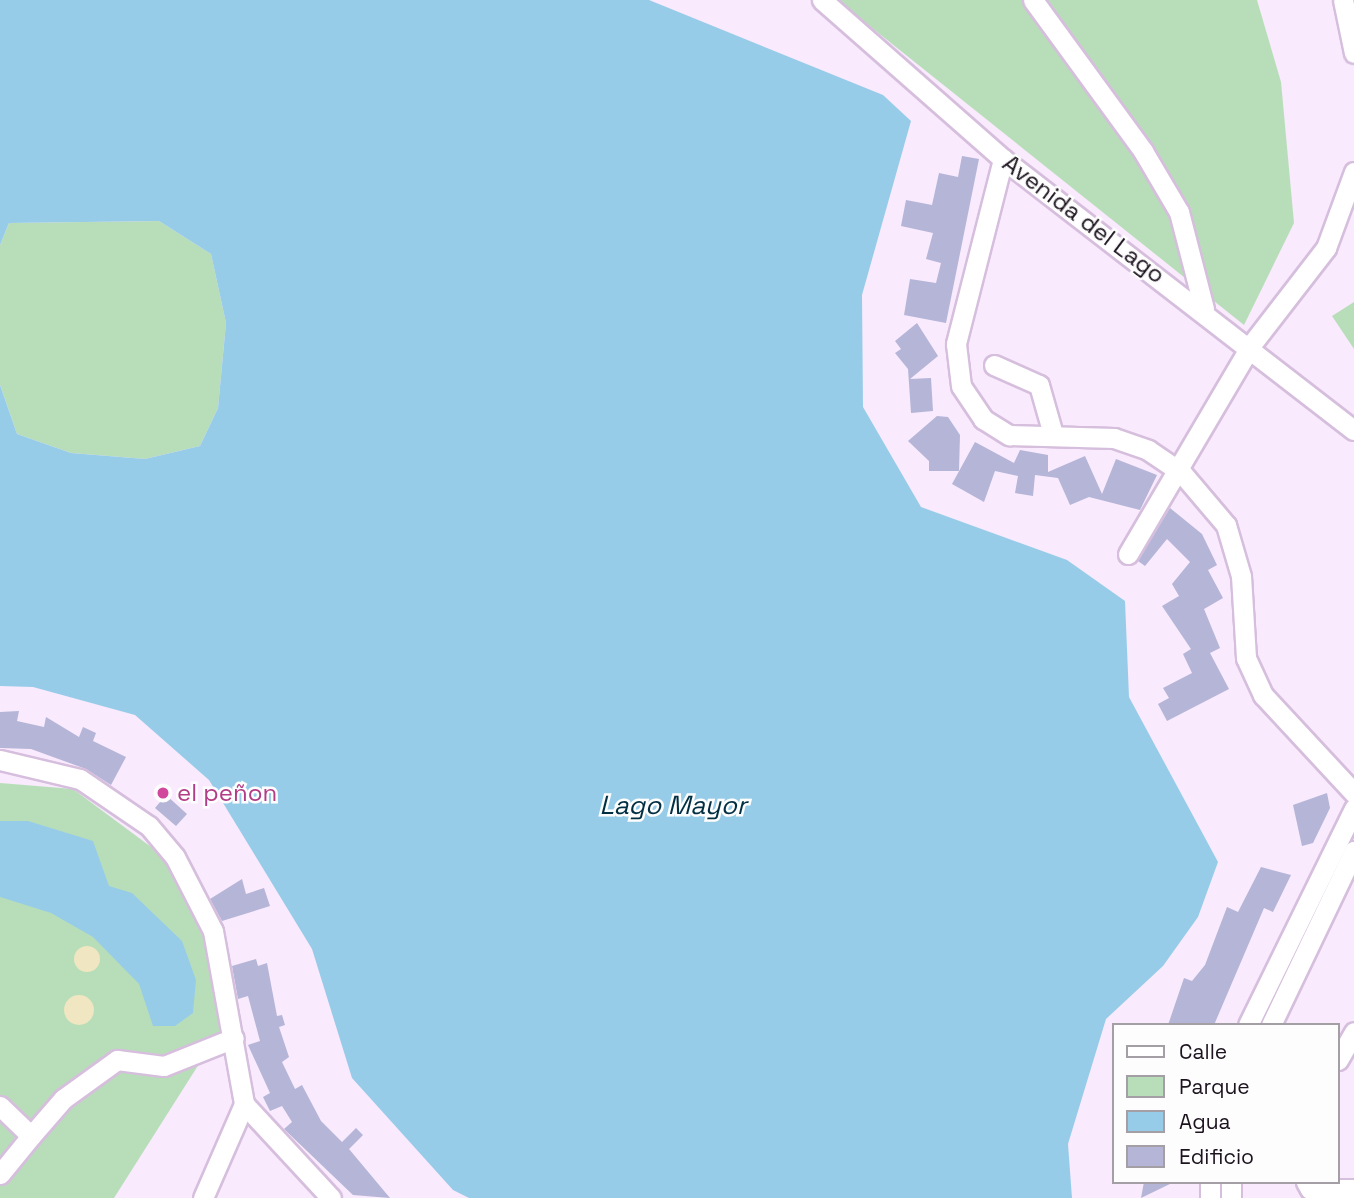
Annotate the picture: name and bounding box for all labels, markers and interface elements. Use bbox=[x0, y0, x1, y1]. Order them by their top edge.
street label: Avenida del Lago bbox=[997, 149, 1171, 289]
place label: el peñon bbox=[177, 779, 277, 807]
marker: el peñon bbox=[155, 785, 171, 801]
water label: Lago Mayor bbox=[599, 790, 747, 822]
legend bbox=[1112, 1023, 1340, 1184]
text: Calle bbox=[1179, 1038, 1227, 1065]
text: Parque bbox=[1179, 1073, 1250, 1100]
text: Agua bbox=[1179, 1108, 1231, 1135]
text: Edificio bbox=[1179, 1143, 1254, 1170]

